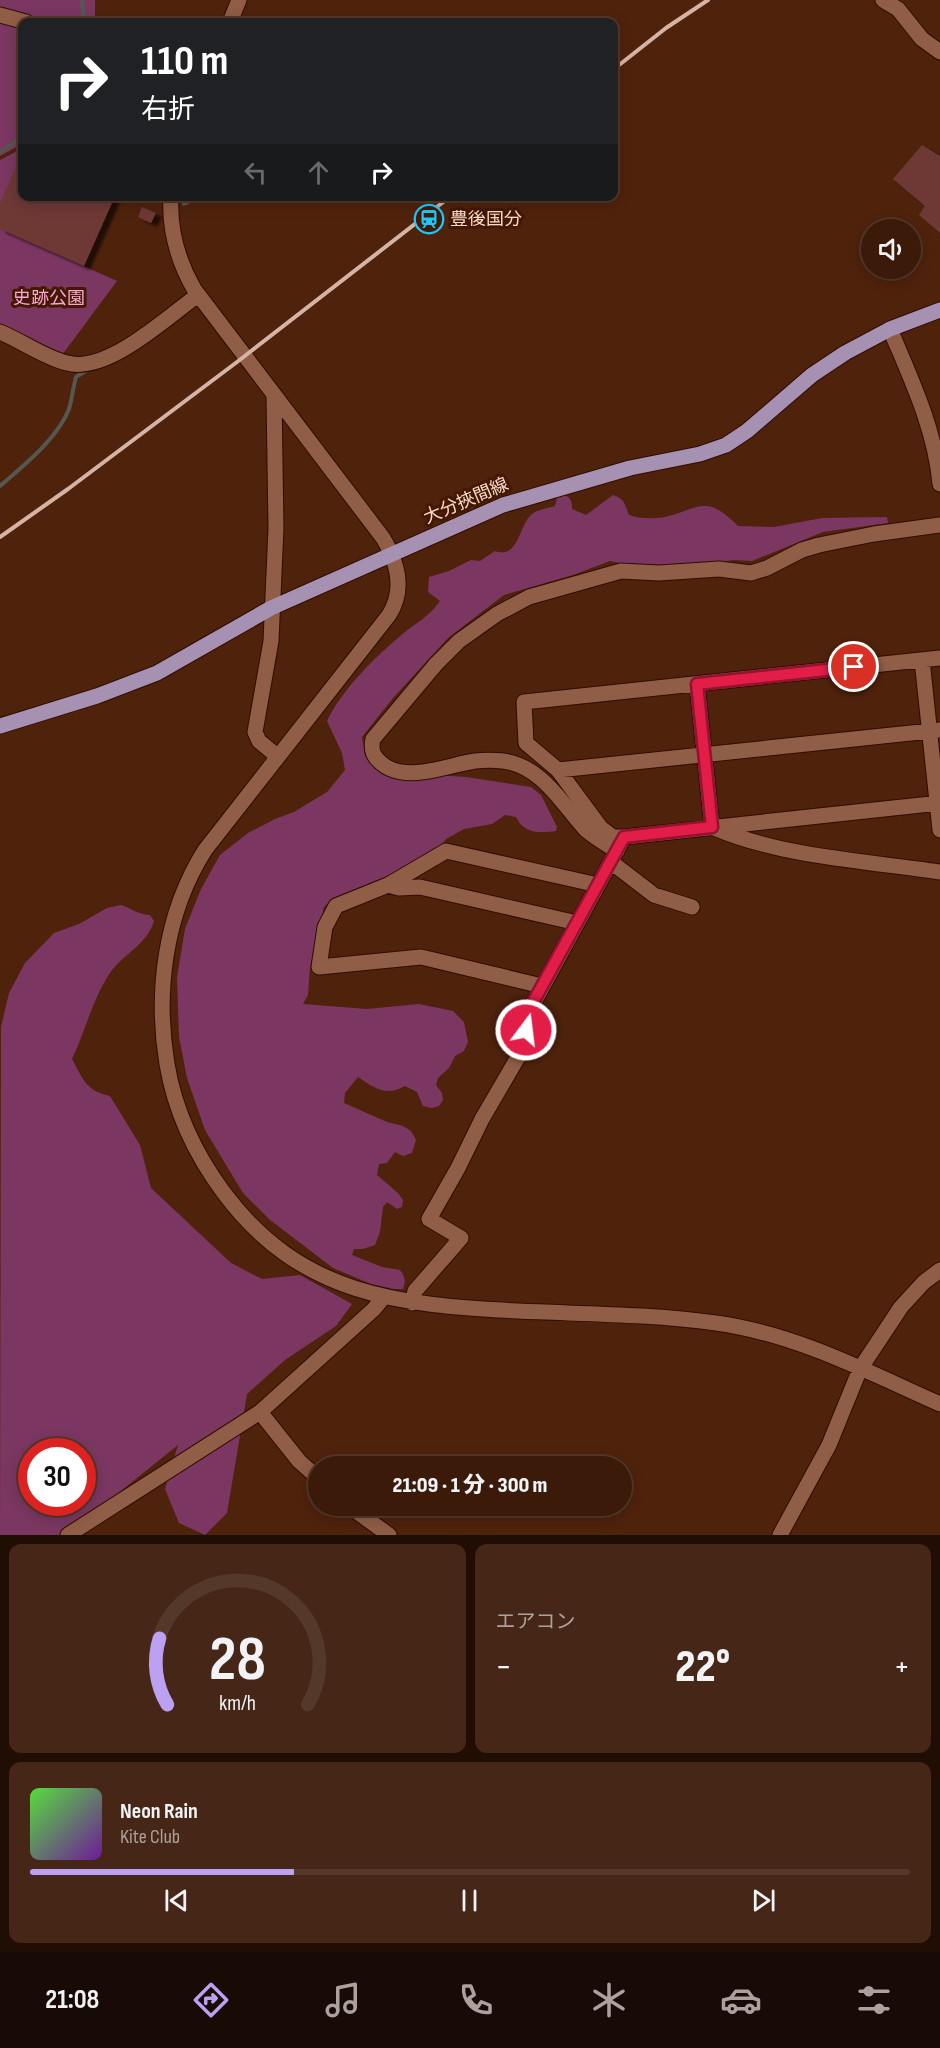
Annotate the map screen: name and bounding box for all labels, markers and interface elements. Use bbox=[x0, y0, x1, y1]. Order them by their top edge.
text: 110 m bbox=[141, 36, 228, 87]
icon: right bbox=[42, 42, 120, 120]
text: 右折 bbox=[141, 94, 195, 126]
icon: left bbox=[239, 156, 272, 189]
icon: ahead bbox=[302, 156, 335, 189]
icon: right bbox=[365, 156, 398, 189]
station icon: 豊後国分 bbox=[413, 203, 445, 235]
place label: 豊後国分 bbox=[450, 209, 522, 230]
map controls bbox=[861, 219, 921, 279]
button: sound bbox=[861, 219, 921, 279]
park label: 史跡公園 bbox=[13, 288, 85, 309]
street label: 大分挾間線 bbox=[420, 474, 512, 528]
pin bbox=[828, 641, 879, 692]
icon: arrive bbox=[837, 650, 870, 683]
position arrow bbox=[494, 998, 558, 1062]
speed limit sign: 30 bbox=[18, 1438, 96, 1516]
text: 21:09 · 1 分 · 300 m bbox=[393, 1472, 547, 1499]
text: エアコン bbox=[496, 1610, 576, 1634]
text: 28 bbox=[209, 1623, 266, 1698]
text: 22° bbox=[675, 1640, 730, 1695]
text: − bbox=[496, 1647, 512, 1687]
text: + bbox=[894, 1647, 910, 1687]
text: km/h bbox=[219, 1692, 256, 1717]
text: Neon Rain bbox=[120, 1798, 198, 1825]
text: Kite Club bbox=[120, 1825, 180, 1849]
icon: previous bbox=[160, 1884, 193, 1917]
icon: pause bbox=[453, 1884, 486, 1917]
icon: next bbox=[747, 1884, 780, 1917]
icon: directions bbox=[190, 1979, 232, 2021]
icon: music bbox=[322, 1979, 364, 2021]
icon: phone bbox=[455, 1979, 497, 2021]
icon: climate bbox=[588, 1979, 630, 2021]
icon: car bbox=[720, 1979, 762, 2021]
icon: filters bbox=[853, 1979, 895, 2021]
text: 21:08 bbox=[45, 1984, 99, 2016]

